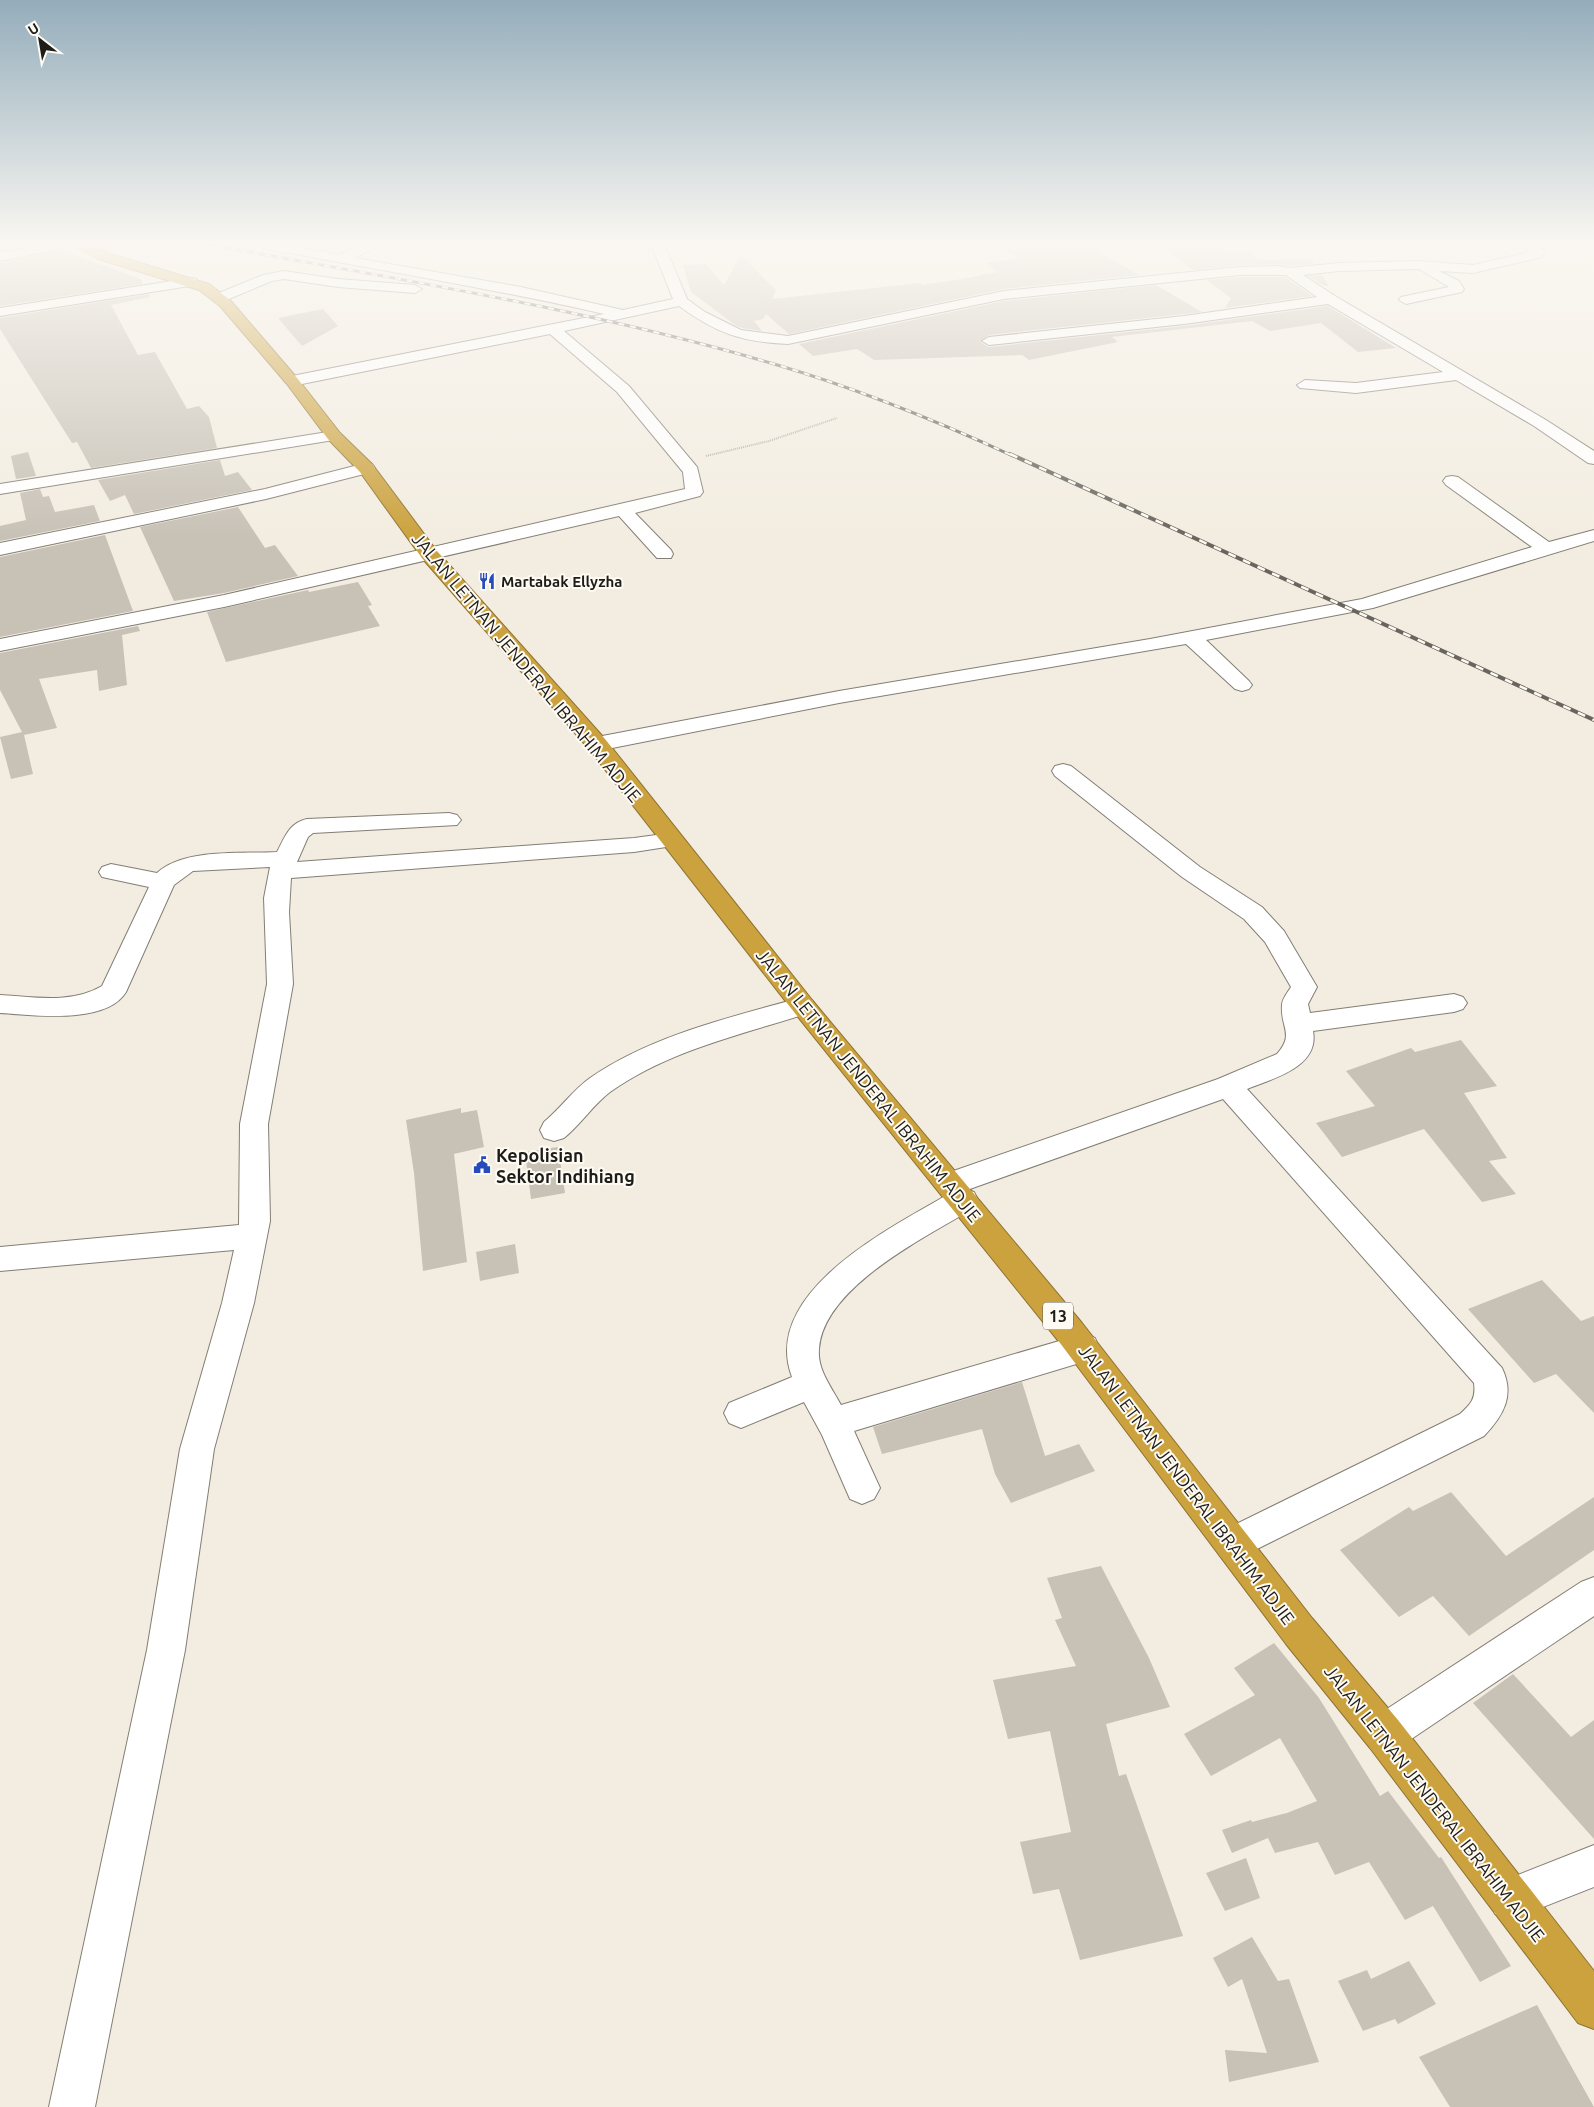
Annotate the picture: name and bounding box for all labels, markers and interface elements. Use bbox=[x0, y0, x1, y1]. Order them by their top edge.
north arrow bbox=[15, 15, 65, 65]
text: U bbox=[25, 19, 42, 38]
street label: JALAN LETNAN JENDERAL IBRAHIM ADJIE bbox=[408, 528, 646, 806]
restaurant icon: Martabak Ellyzha bbox=[477, 571, 497, 591]
place label: Martabak Ellyzha bbox=[501, 573, 622, 590]
street label: JALAN LETNAN JENDERAL IBRAHIM ADJIE bbox=[753, 945, 985, 1225]
place label: Kepolisian Sektor Indihiang bbox=[496, 1145, 635, 1186]
public building icon: Kepolisian Sektor Indihiang bbox=[472, 1155, 492, 1175]
road number: 13 bbox=[1043, 1302, 1073, 1330]
street label: JALAN LETNAN JENDERAL IBRAHIM ADJIE bbox=[1075, 1340, 1299, 1628]
street label: JALAN LETNAN JENDERAL IBRAHIM ADJIE bbox=[1321, 1661, 1549, 1945]

